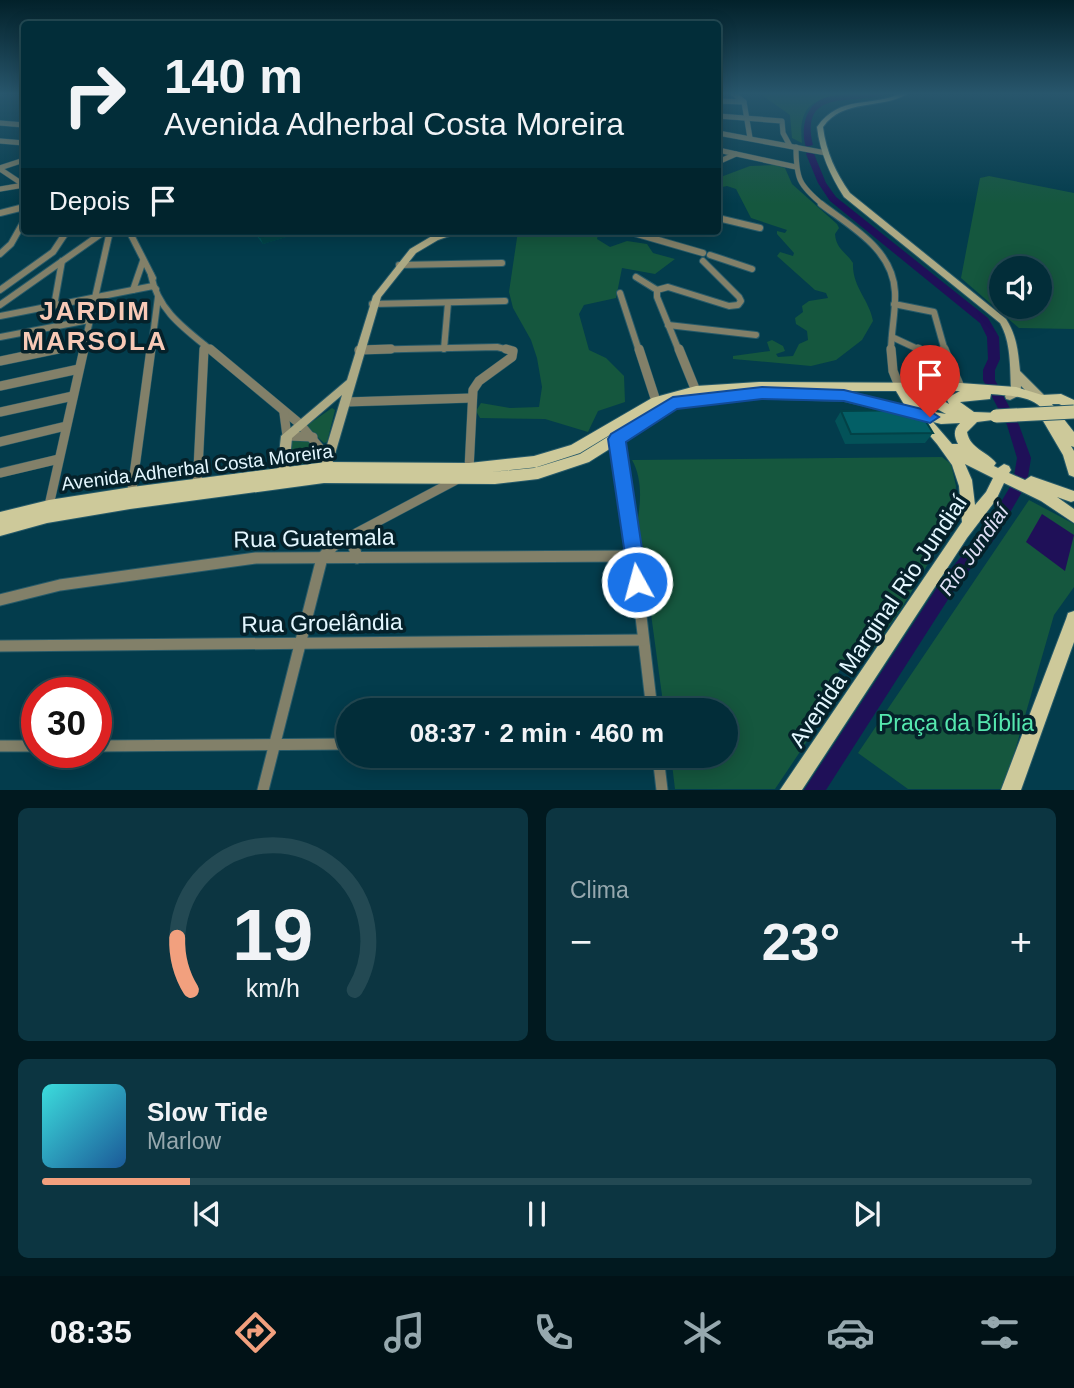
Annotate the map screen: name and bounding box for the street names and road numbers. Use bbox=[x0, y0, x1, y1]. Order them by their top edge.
street label: Avenida Adherbal Costa Moreira bbox=[60, 440, 334, 495]
street label: Avenida Marginal Rio Jundiaí bbox=[784, 489, 973, 752]
street label: Rua Guatemala bbox=[233, 524, 395, 552]
street label: Rua Groelândia bbox=[241, 609, 403, 637]

